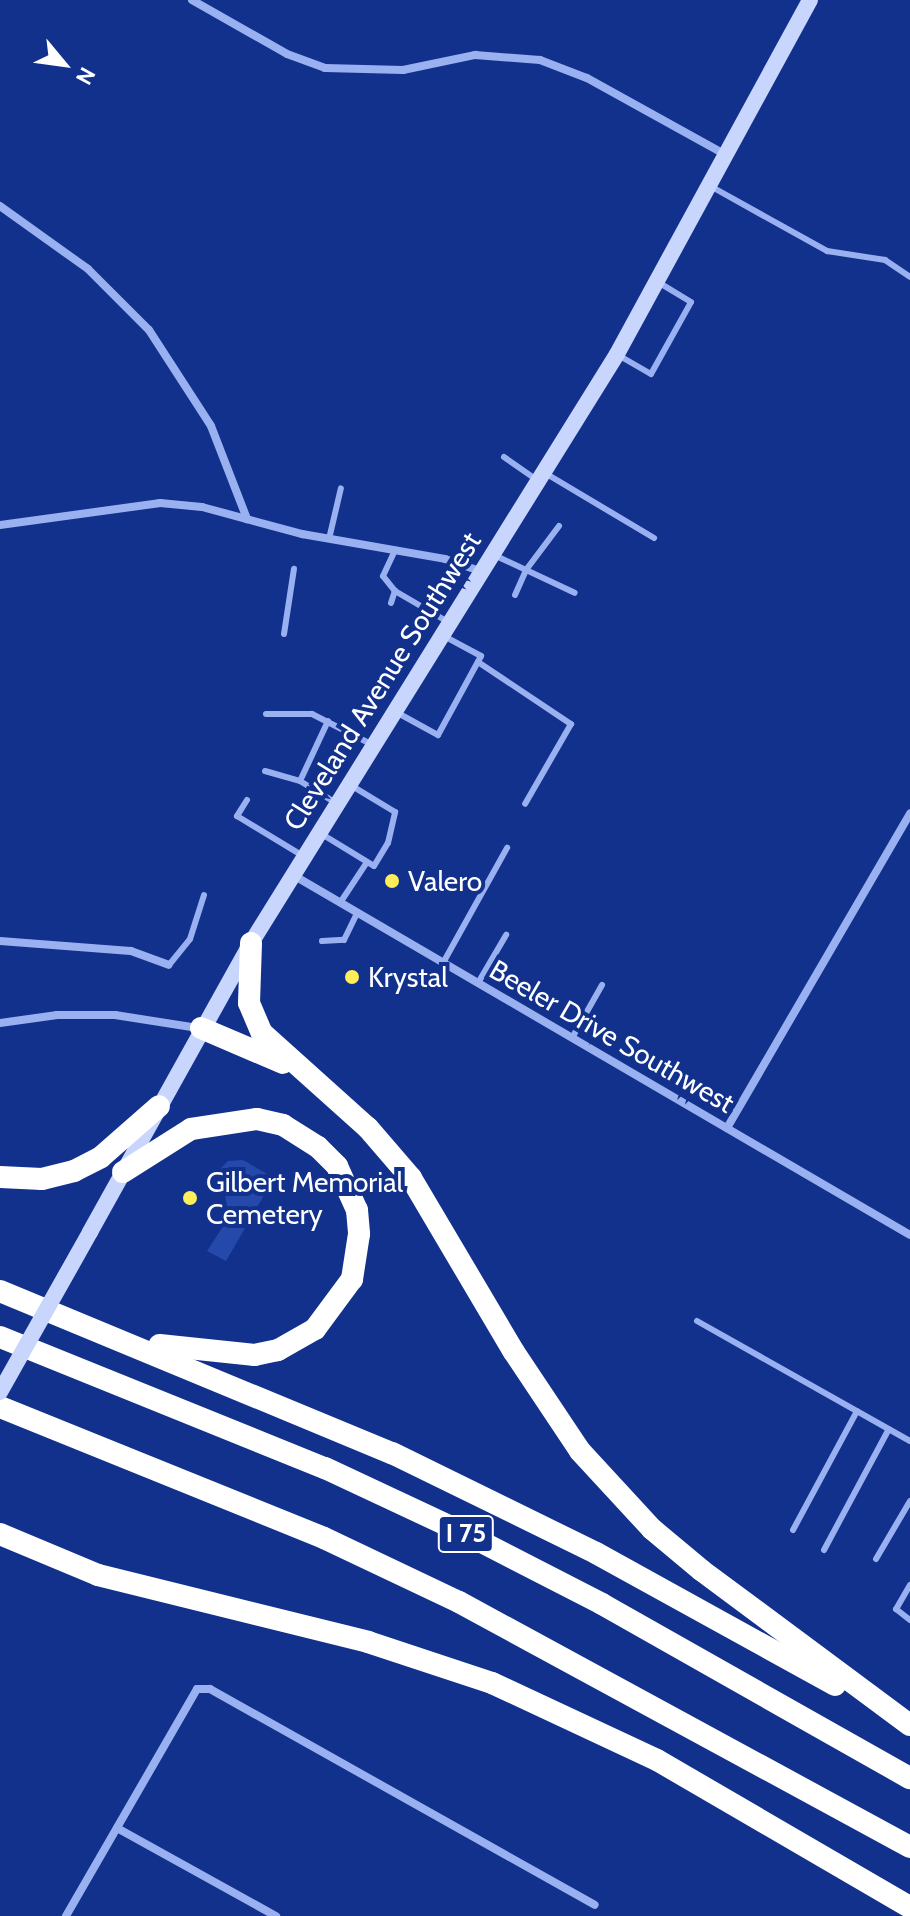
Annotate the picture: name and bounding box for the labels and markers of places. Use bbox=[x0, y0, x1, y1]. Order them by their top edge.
place label: Valero bbox=[408, 864, 482, 898]
marker: Valero bbox=[383, 872, 401, 890]
place label: Krystal bbox=[368, 960, 448, 994]
marker: Krystal bbox=[343, 968, 361, 986]
place label: Gilbert Memorial Cemetery bbox=[206, 1165, 403, 1231]
marker: Gilbert Memorial Cemetery bbox=[181, 1189, 199, 1207]

